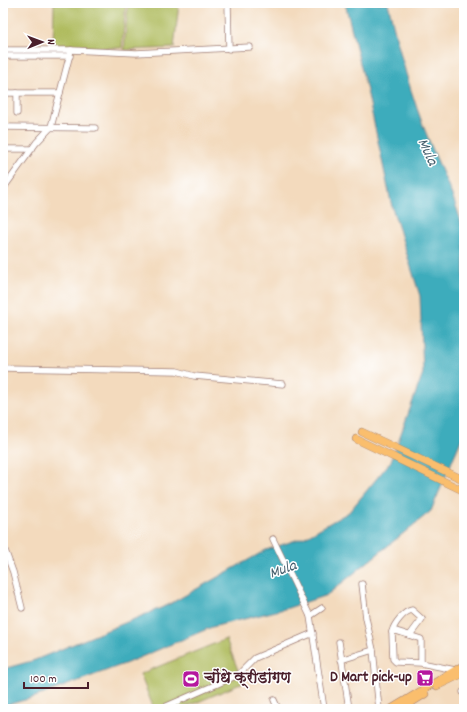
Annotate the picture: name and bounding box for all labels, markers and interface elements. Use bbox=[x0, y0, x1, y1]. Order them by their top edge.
north arrow bbox=[22, 22, 62, 62]
text: N bbox=[42, 39, 58, 45]
water label: Mula bbox=[411, 135, 444, 171]
water label: Mula bbox=[266, 554, 301, 586]
scale bar bbox=[24, 664, 88, 690]
place label: D Mart pick-up bbox=[330, 667, 412, 689]
place label: चोंधे क्रीडांगण bbox=[203, 668, 292, 690]
supermarket icon: D Mart pick-up bbox=[415, 668, 435, 688]
sports icon: चोंधे क्रीडांगण bbox=[181, 669, 201, 689]
text: 100 m bbox=[30, 671, 57, 688]

